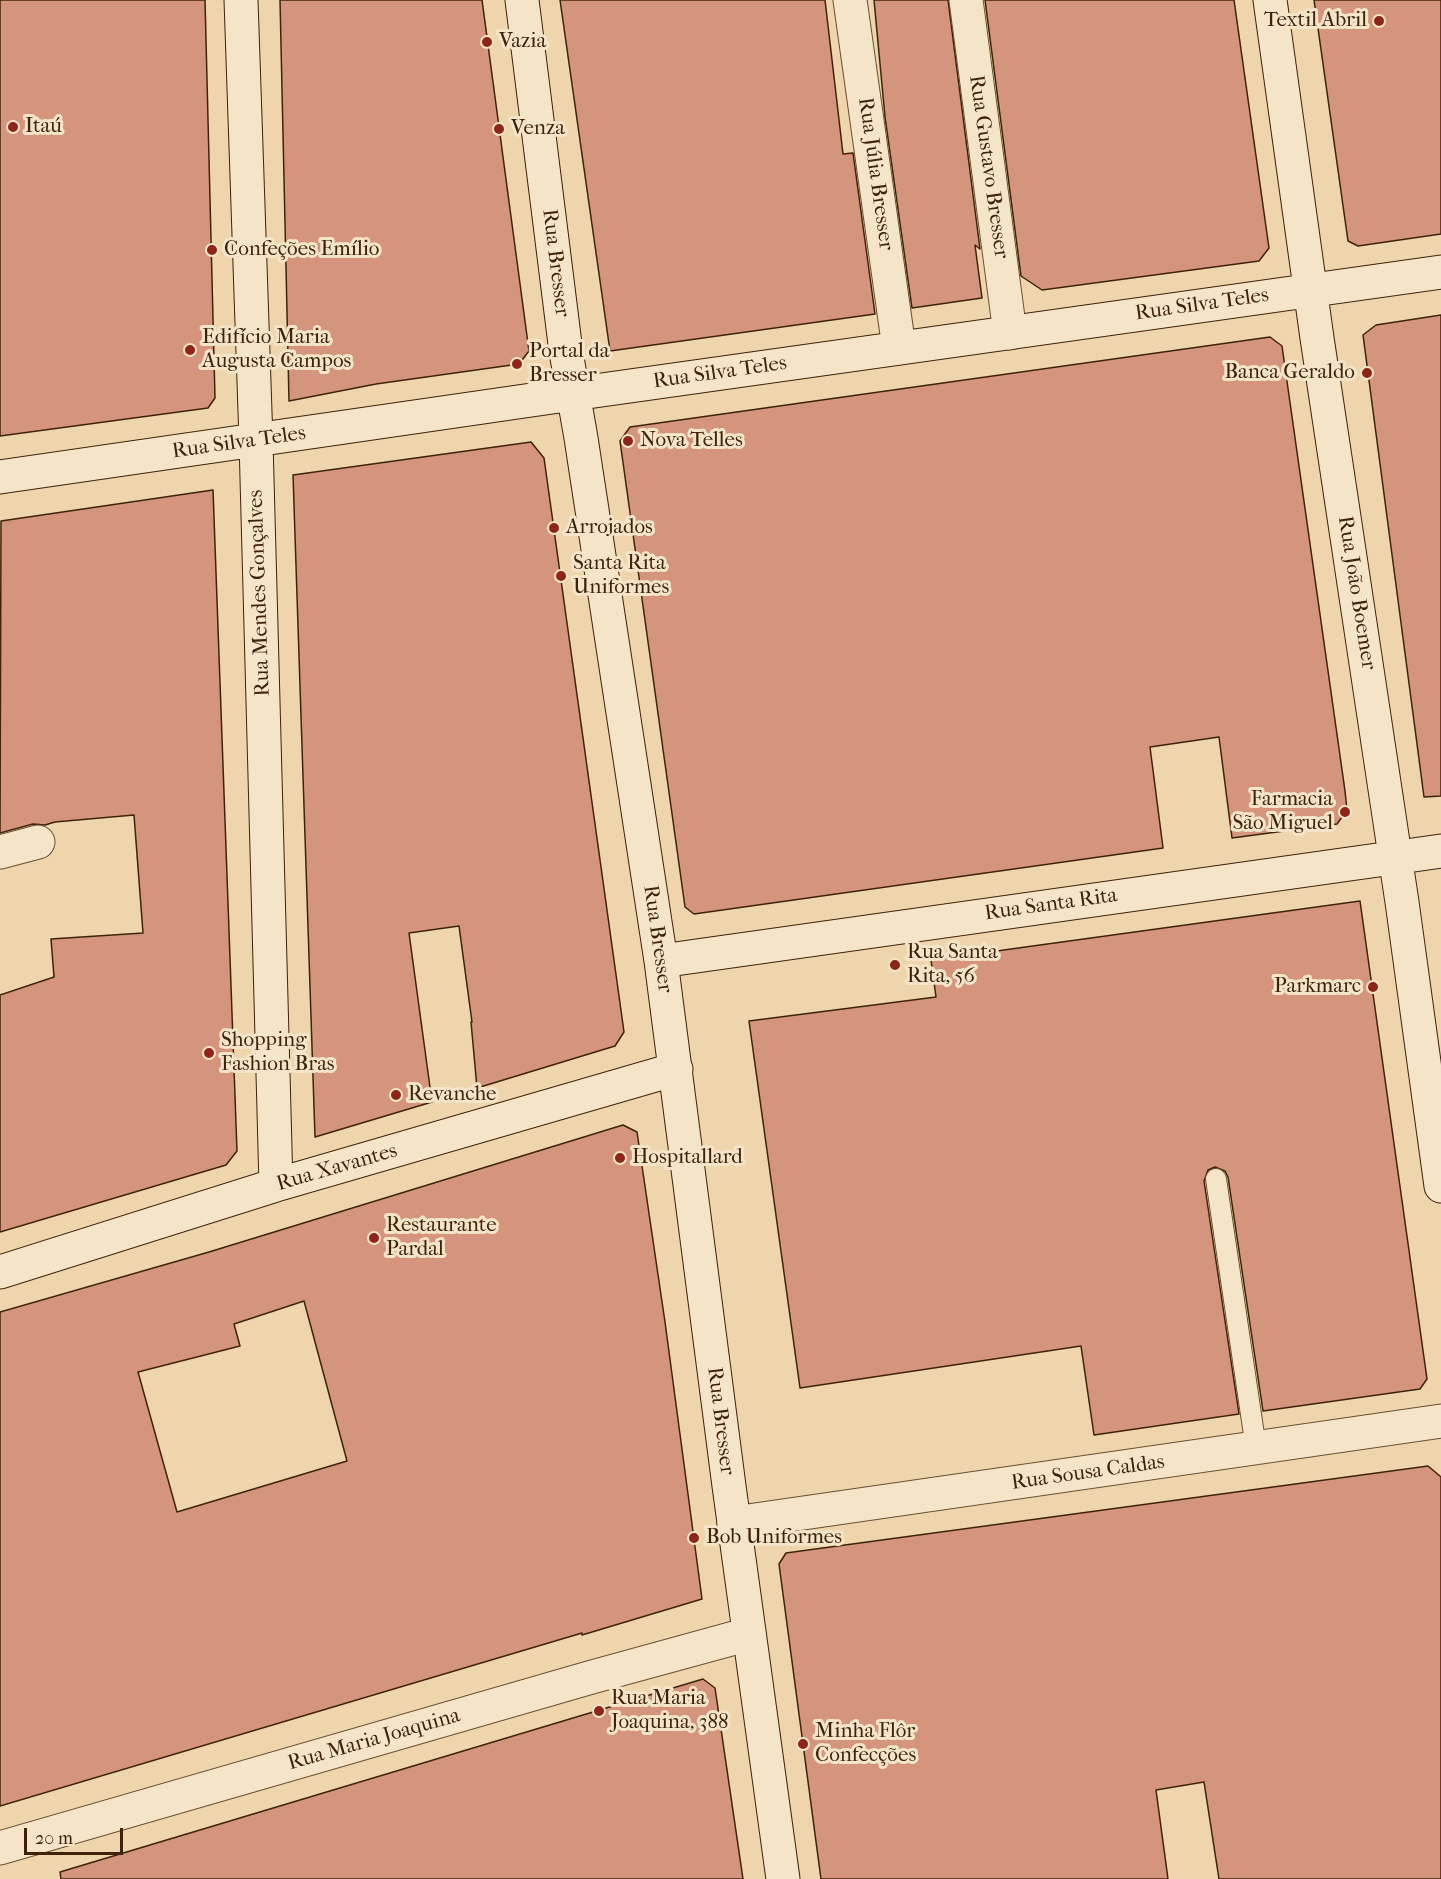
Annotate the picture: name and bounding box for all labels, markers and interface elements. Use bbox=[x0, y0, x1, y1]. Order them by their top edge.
place label: Textil Abril bbox=[1264, 8, 1367, 34]
marker: Textil Abril bbox=[1372, 14, 1386, 28]
place label: Vazia bbox=[499, 29, 546, 55]
marker: Vazia bbox=[480, 35, 494, 49]
street label: Rua Gustavo Bresser bbox=[963, 74, 1013, 260]
street label: Rua Júlia Bresser bbox=[852, 96, 898, 252]
place label: Itaú bbox=[25, 114, 62, 140]
place label: Venza bbox=[511, 116, 565, 142]
marker: Itaú bbox=[6, 120, 20, 134]
marker: Venza bbox=[492, 122, 506, 136]
street label: Rua Bresser bbox=[536, 208, 574, 318]
place label: Confeções Emílio bbox=[224, 237, 379, 263]
marker: Confeções Emílio bbox=[205, 243, 219, 257]
street label: Rua Silva Teles bbox=[1134, 283, 1270, 327]
place label: Edifício Maria Augusta Campos bbox=[202, 325, 351, 375]
place label: Portal da Bresser bbox=[529, 339, 609, 389]
marker: Edifício Maria Augusta Campos bbox=[183, 343, 197, 357]
street label: Rua Silva Teles bbox=[652, 351, 788, 395]
marker: Portal da Bresser bbox=[510, 357, 524, 371]
place label: Banca Geraldo bbox=[1224, 360, 1355, 386]
marker: Banca Geraldo bbox=[1360, 366, 1374, 380]
street label: Rua Silva Teles bbox=[171, 421, 307, 465]
place label: Nova Telles bbox=[640, 428, 743, 454]
marker: Nova Telles bbox=[621, 434, 635, 448]
street label: Rua Mendes Gonçalves bbox=[244, 489, 276, 697]
street label: Rua João Boemer bbox=[1331, 514, 1381, 672]
place label: Arrojados bbox=[566, 515, 653, 541]
marker: Arrojados bbox=[547, 521, 561, 535]
place label: Santa Rita Uniformes bbox=[573, 551, 669, 601]
marker: Santa Rita Uniformes bbox=[554, 569, 568, 583]
place label: Farmacia São Miguel bbox=[1232, 787, 1333, 837]
marker: Farmacia São Miguel bbox=[1338, 805, 1352, 819]
street label: Rua Bresser bbox=[637, 883, 677, 995]
street label: Rua Santa Rita bbox=[983, 883, 1119, 927]
place label: Rua Santa Rita, 56 bbox=[907, 940, 998, 990]
marker: Rua Santa Rita, 56 bbox=[888, 958, 902, 972]
place label: Parkmarc bbox=[1274, 974, 1361, 1000]
marker: Parkmarc bbox=[1366, 980, 1380, 994]
place label: Shopping Fashion Bras bbox=[221, 1028, 335, 1078]
marker: Shopping Fashion Bras bbox=[202, 1046, 216, 1060]
place label: Revanche bbox=[408, 1082, 497, 1108]
marker: Revanche bbox=[389, 1088, 403, 1102]
street label: Rua Xavantes bbox=[274, 1139, 400, 1197]
place label: Hospitallard bbox=[632, 1145, 743, 1171]
marker: Hospitallard bbox=[613, 1151, 627, 1165]
place label: Restaurante Pardal bbox=[386, 1213, 497, 1263]
marker: Restaurante Pardal bbox=[367, 1231, 381, 1245]
street label: Rua Bresser bbox=[701, 1366, 739, 1476]
street label: Rua Sousa Caldas bbox=[1010, 1450, 1166, 1496]
place label: Bob Uniformes bbox=[706, 1525, 842, 1551]
marker: Bob Uniformes bbox=[687, 1531, 701, 1545]
place label: Rua Maria Joaquina, 388 bbox=[611, 1686, 728, 1736]
street label: Rua Maria Joaquina bbox=[285, 1703, 463, 1777]
marker: Rua Maria Joaquina, 388 bbox=[592, 1704, 606, 1718]
place label: Minha Flôr Confecções bbox=[815, 1719, 916, 1769]
marker: Minha Flôr Confecções bbox=[796, 1737, 810, 1751]
scale bar bbox=[27, 1816, 126, 1854]
text: 20 m bbox=[35, 1828, 73, 1849]

